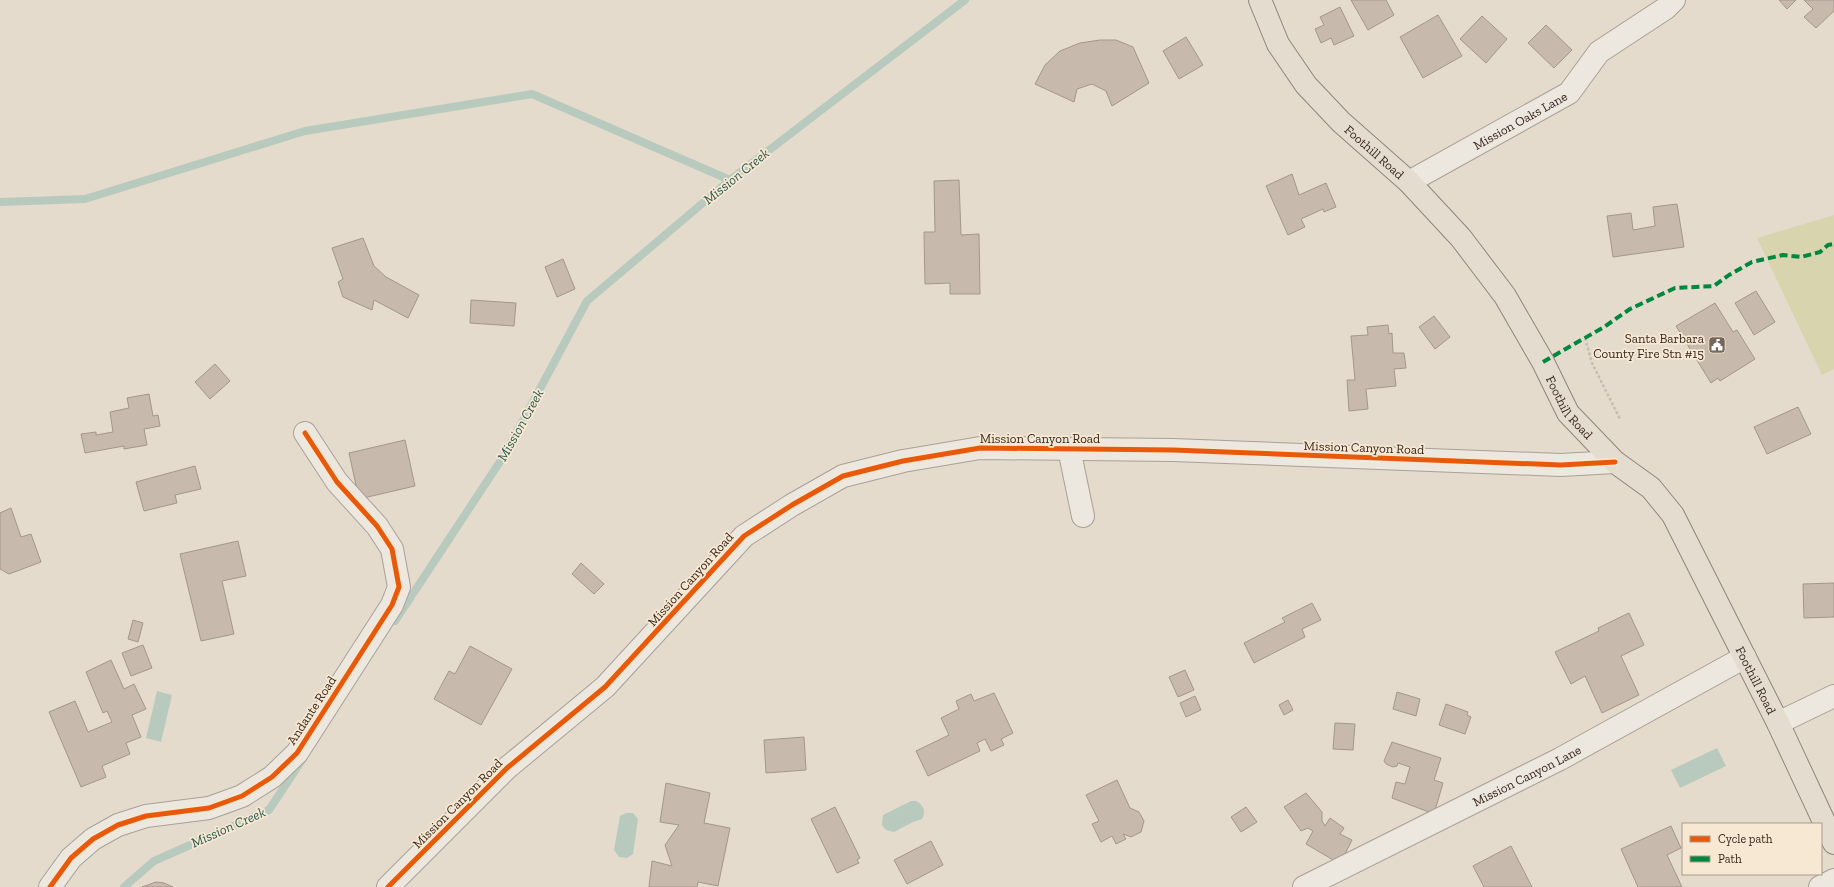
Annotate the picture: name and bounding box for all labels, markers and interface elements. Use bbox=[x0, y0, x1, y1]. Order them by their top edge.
street label: Mission Oaks Lane bbox=[1471, 89, 1570, 153]
street label: Foothill Road bbox=[1342, 122, 1407, 182]
water label: Mission Creek bbox=[700, 145, 773, 208]
place label: Santa Barbara County Fire Stn #15 bbox=[1593, 331, 1705, 361]
public building icon: Santa Barbara County Fire Stn #15 bbox=[1707, 335, 1727, 355]
street label: Foothill Road bbox=[1543, 373, 1596, 442]
water label: Mission Creek bbox=[494, 386, 547, 464]
street label: Mission Canyon Road bbox=[980, 431, 1100, 446]
street label: Mission Canyon Road bbox=[1303, 438, 1424, 457]
street label: Mission Canyon Road bbox=[644, 530, 736, 629]
street label: Foothill Road bbox=[1733, 644, 1779, 717]
street label: Andante Road bbox=[284, 673, 339, 747]
street label: Mission Canyon Lane bbox=[1470, 742, 1584, 810]
street label: Mission Canyon Road bbox=[409, 755, 505, 851]
water label: Mission Creek bbox=[188, 803, 268, 851]
legend bbox=[1682, 823, 1822, 875]
text: Cycle path bbox=[1718, 832, 1773, 846]
text: Path bbox=[1718, 852, 1742, 866]

